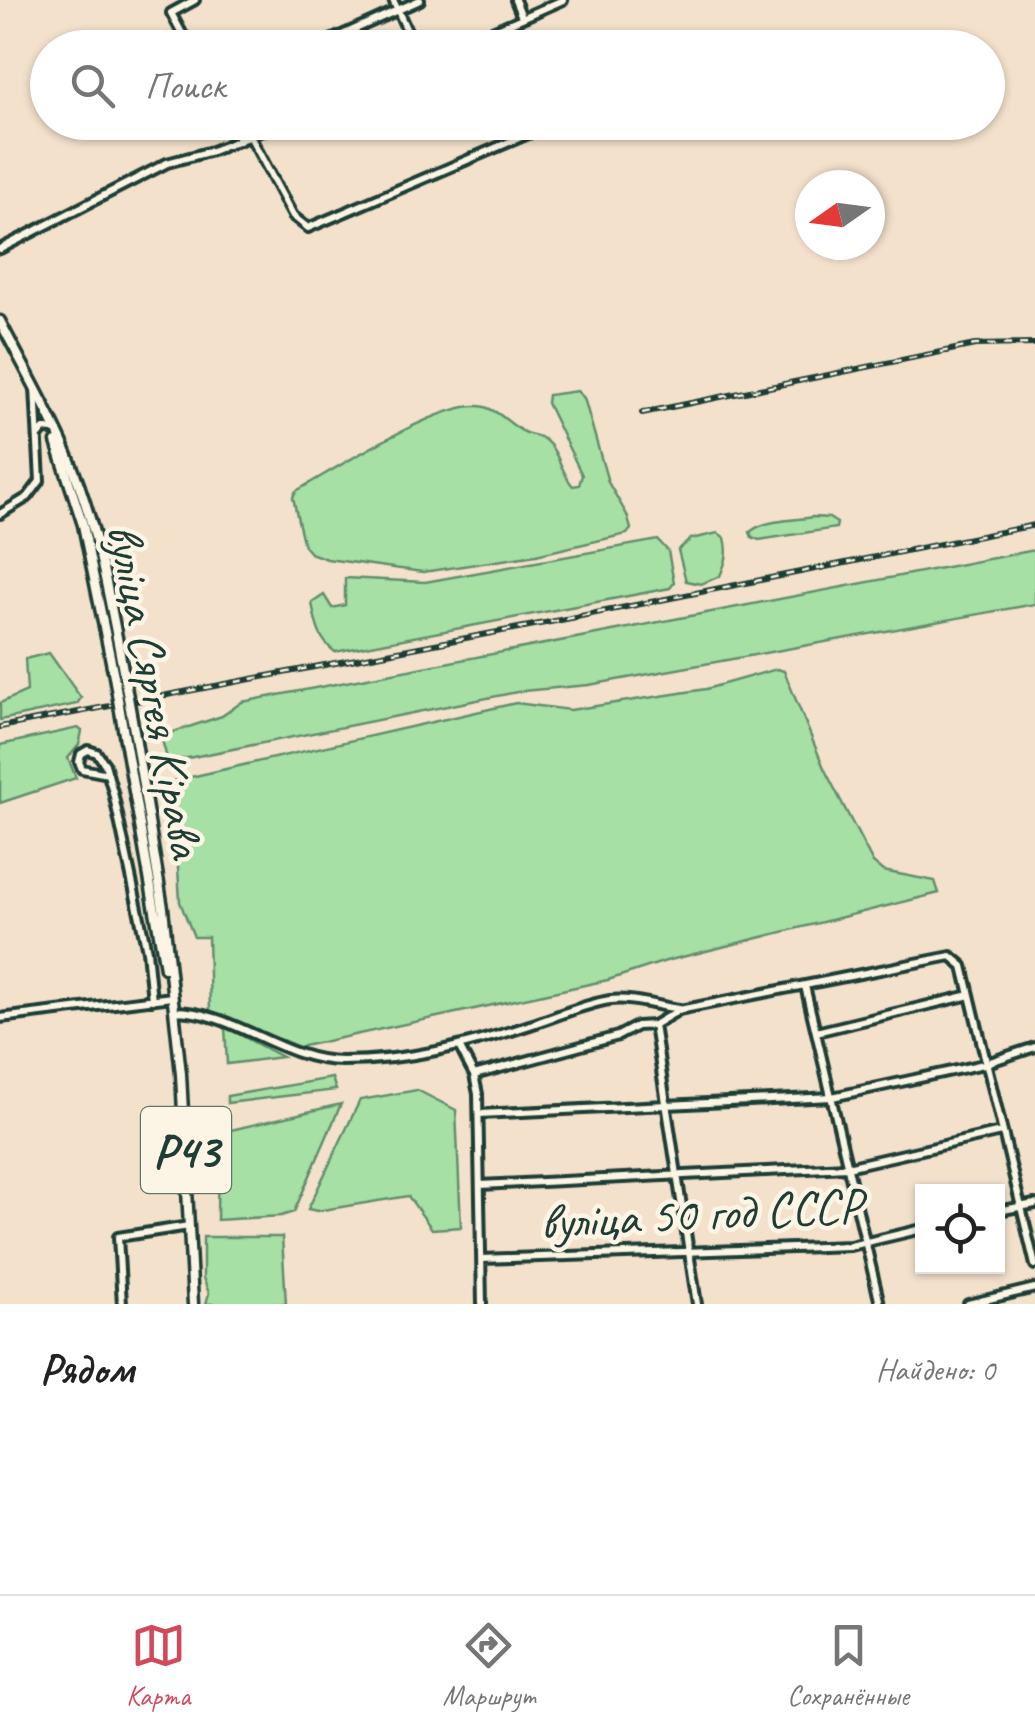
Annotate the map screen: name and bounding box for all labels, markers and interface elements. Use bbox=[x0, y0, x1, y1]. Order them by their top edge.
search box bbox=[30, 30, 1005, 140]
icon: search bbox=[65, 58, 120, 113]
text: Поиск bbox=[145, 62, 225, 109]
north arrow bbox=[795, 170, 885, 260]
street label: вуліца Сяргея Кірава bbox=[92, 518, 219, 865]
road number: Р43 bbox=[141, 1107, 231, 1193]
street label: вуліца 50 год СССР bbox=[539, 1173, 870, 1253]
map controls bbox=[915, 1184, 1005, 1274]
button: locate bbox=[915, 1184, 1005, 1274]
text: Рядом bbox=[40, 1343, 134, 1396]
text: Найдено: 0 bbox=[876, 1349, 995, 1390]
tab: Карта bbox=[126, 1618, 190, 1713]
tab: Маршрут bbox=[443, 1618, 535, 1713]
tab: Сохранённые bbox=[787, 1618, 909, 1713]

